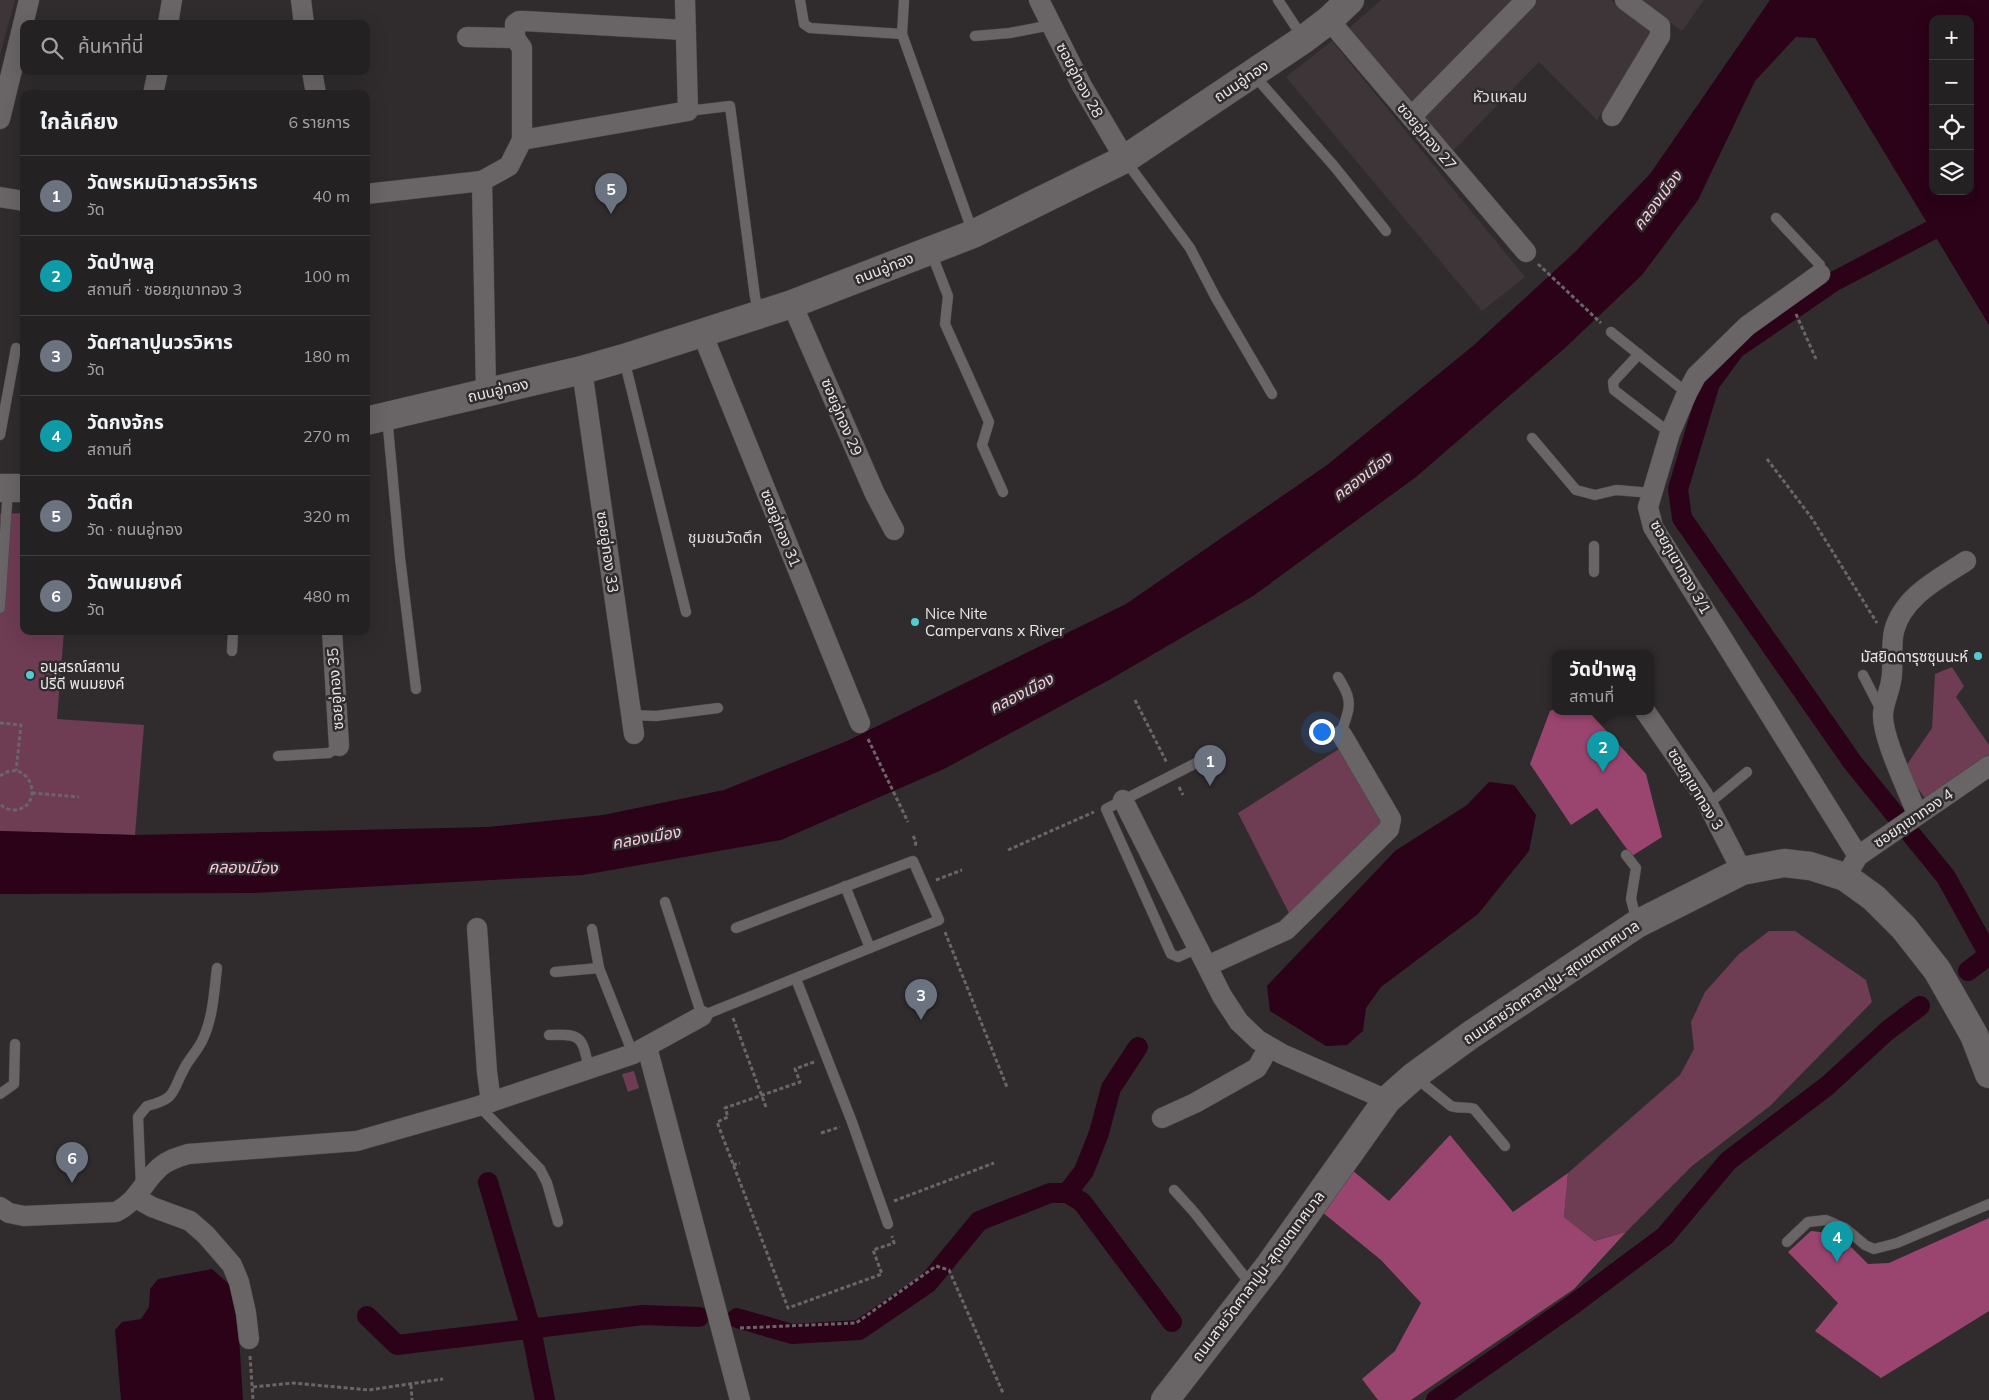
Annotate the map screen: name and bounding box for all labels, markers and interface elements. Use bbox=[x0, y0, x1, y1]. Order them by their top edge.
map controls bbox=[1929, 15, 1974, 195]
button: + bbox=[1929, 15, 1974, 60]
search box bbox=[20, 20, 370, 75]
icon: search bbox=[38, 34, 66, 62]
text: ค้นหาที่นี่ bbox=[78, 34, 143, 58]
street label: ซอยอู่ทอง 28 bbox=[1052, 39, 1108, 121]
street label: ถนนอู่ทอง bbox=[1210, 56, 1272, 106]
button: − bbox=[1929, 60, 1974, 105]
district label: หัวแหลม bbox=[1473, 86, 1527, 106]
street label: ซอยอู่ทอง 27 bbox=[1393, 98, 1461, 174]
button: locate bbox=[1929, 105, 1974, 150]
text: ใกล้เคียง bbox=[40, 108, 118, 134]
text: 6 รายการ bbox=[289, 112, 350, 132]
button: layers bbox=[1929, 150, 1974, 195]
water label: คลองเมือง bbox=[1628, 165, 1687, 234]
text: วัดพรหมนิวาสวรวิหาร bbox=[87, 170, 258, 194]
pin: 5 bbox=[595, 173, 627, 214]
text: 1 bbox=[51, 186, 61, 206]
text: 40 m bbox=[313, 186, 350, 206]
text: วัด bbox=[87, 199, 105, 219]
street label: ถนนอู่ทอง bbox=[852, 248, 916, 288]
text: วัดป่าพลู bbox=[87, 250, 154, 274]
text: 2 bbox=[51, 266, 61, 286]
text: 100 m bbox=[303, 266, 350, 286]
text: สถานที่ · ซอยภูเขาทอง 3 bbox=[87, 279, 242, 299]
text: วัดศาลาปูนวรวิหาร bbox=[87, 330, 233, 354]
text: 3 bbox=[51, 346, 61, 366]
text: 180 m bbox=[303, 346, 350, 366]
text: วัด bbox=[87, 359, 105, 379]
street label: ถนนอู่ทอง bbox=[466, 374, 530, 406]
street label: ซอยอู่ทอง 29 bbox=[817, 375, 867, 459]
text: วัดกงจักร bbox=[87, 410, 164, 434]
text: 4 bbox=[51, 426, 61, 446]
text: 270 m bbox=[303, 426, 350, 446]
text: สถานที่ bbox=[87, 439, 132, 459]
water label: คลองเมือง bbox=[1328, 446, 1397, 505]
street label: ซอยอู่ทอง 31 bbox=[757, 486, 805, 570]
text: วัดตึก bbox=[87, 490, 133, 514]
text: 5 bbox=[51, 506, 61, 526]
text: 320 m bbox=[303, 506, 350, 526]
street label: ซอยอู่ทอง 33 bbox=[593, 510, 623, 594]
street label: ซอยภูเขาทอง 3/1 bbox=[1646, 517, 1716, 617]
text: วัด · ถนนอู่ทอง bbox=[87, 519, 183, 539]
district label: ชุมชนวัดตึก bbox=[688, 527, 762, 547]
text: วัดพนมยงค์ bbox=[87, 570, 182, 594]
text: 6 bbox=[51, 586, 61, 606]
text: 480 m bbox=[303, 586, 350, 606]
text: วัด bbox=[87, 599, 105, 619]
place label: Nice Nite Campervans x River bbox=[925, 604, 1065, 640]
marker: Nice Nite Campervans x River bbox=[909, 616, 921, 628]
street label: ซอยอู่ทอง 35 bbox=[323, 647, 347, 731]
place label: มัสยิดดารุซซุนนะห์ bbox=[1860, 647, 1968, 666]
popup bbox=[1552, 650, 1654, 715]
marker: มัสยิดดารุซซุนนะห์ bbox=[1972, 650, 1984, 662]
place label: อนุสรณ์สถาน ปรีดี พนมยงค์ bbox=[40, 657, 125, 693]
text: วัดป่าพลู bbox=[1569, 657, 1637, 681]
water label: คลองเมือง bbox=[986, 668, 1058, 718]
marker: อนุสรณ์สถาน ปรีดี พนมยงค์ bbox=[24, 669, 36, 681]
text: สถานที่ bbox=[1569, 686, 1614, 706]
your location bbox=[1309, 719, 1335, 745]
pin: 2 bbox=[1587, 731, 1619, 772]
pin: 1 bbox=[1194, 745, 1226, 786]
street label: ซอยภูเขาทอง 3 bbox=[1664, 745, 1728, 833]
street label: ซอยภูเขาทอง 4 bbox=[1869, 784, 1957, 852]
water label: คลองเมือง bbox=[610, 821, 683, 853]
water label: คลองเมือง bbox=[208, 856, 279, 878]
street label: ถนนสายวัดศาลาปูน-สุดเขตเทศบาล bbox=[1459, 916, 1643, 1048]
pin: 3 bbox=[905, 979, 937, 1020]
pin: 6 bbox=[56, 1142, 88, 1183]
street label: ถนนสายวัดศาลาปูน-สุดเขตเทศบาล bbox=[1188, 1187, 1328, 1365]
pin: 4 bbox=[1821, 1221, 1853, 1262]

